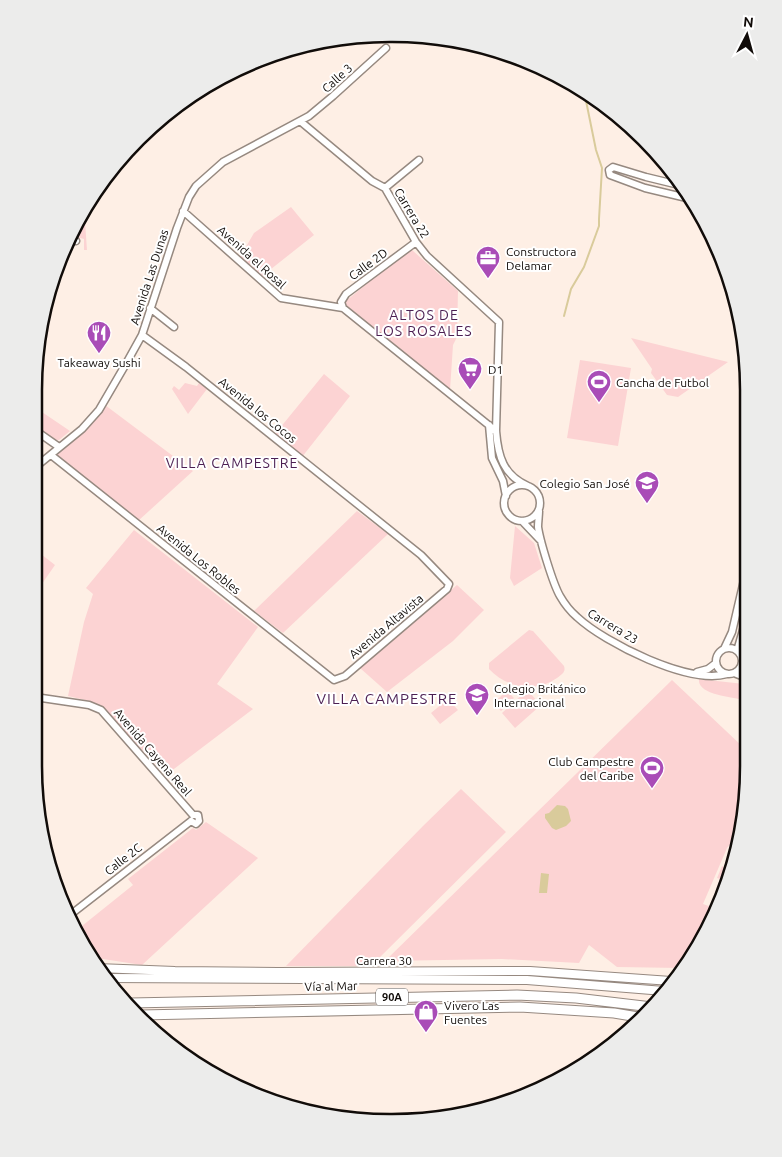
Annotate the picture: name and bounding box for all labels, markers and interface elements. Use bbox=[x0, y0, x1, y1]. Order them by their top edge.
north arrow bbox=[722, 10, 772, 60]
text: N bbox=[742, 14, 754, 31]
street label: Calle 3 bbox=[319, 61, 355, 95]
street label: Carrera 22 bbox=[392, 186, 432, 240]
street label: Avenida el Rosal bbox=[215, 223, 289, 291]
street label: Avenida Las Dunas bbox=[127, 228, 171, 326]
office icon: Constructora Delamar bbox=[475, 245, 501, 279]
place label: Constructora Delamar bbox=[506, 245, 577, 272]
street label: Calle 2D bbox=[346, 246, 390, 282]
district label: ALTOS DE LOS ROSALES bbox=[375, 307, 473, 339]
restaurant icon: Takeaway Sushi bbox=[86, 320, 112, 354]
place label: Takeaway Sushi bbox=[57, 356, 141, 369]
supermarket icon: D1 bbox=[457, 356, 483, 390]
place label: D1 bbox=[488, 363, 503, 376]
sports icon: Cancha de Futbol bbox=[586, 369, 612, 403]
street label: Avenida los Cocos bbox=[217, 375, 299, 445]
place label: Cancha de Futbol bbox=[616, 376, 709, 389]
district label: VILLA CAMPESTRE bbox=[166, 455, 298, 471]
school or university icon: Colegio San José bbox=[634, 470, 660, 504]
place label: Colegio San José bbox=[539, 477, 630, 490]
street label: Avenida Los Robles bbox=[155, 521, 243, 597]
street label: Avenida Altavista bbox=[346, 591, 426, 661]
street label: Carrera 23 bbox=[586, 606, 640, 646]
school or university icon: Colegio Británico Internacional bbox=[464, 682, 490, 716]
place label: Colegio Británico Internacional bbox=[494, 682, 586, 709]
district label: VILLA CAMPESTRE bbox=[317, 690, 457, 707]
street label: Avenida Cayena Real bbox=[112, 706, 194, 798]
place label: Club Campestre del Caribe bbox=[548, 755, 634, 782]
sports icon: Club Campestre del Caribe bbox=[639, 755, 665, 789]
street label: Calle 2C bbox=[102, 840, 145, 877]
street label: Carrera 30 bbox=[356, 954, 412, 967]
street label: Vía al Mar bbox=[304, 979, 358, 993]
road number: 90A bbox=[376, 989, 408, 1006]
shop icon: Vivero Las Fuentes bbox=[413, 999, 439, 1033]
place label: Vivero Las Fuentes bbox=[444, 999, 499, 1026]

